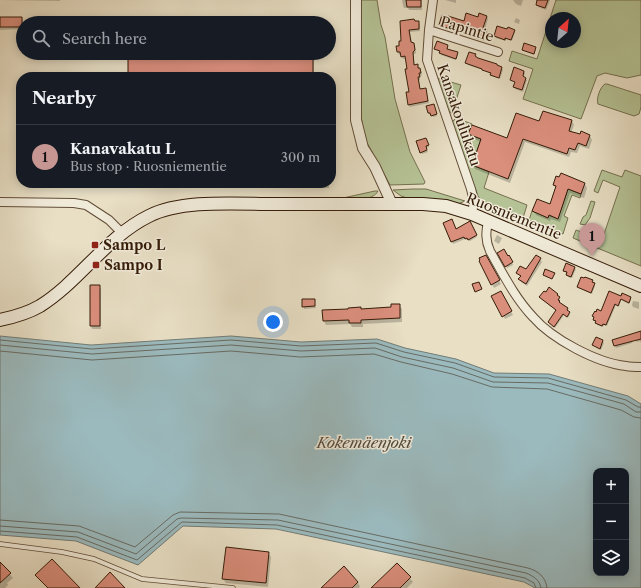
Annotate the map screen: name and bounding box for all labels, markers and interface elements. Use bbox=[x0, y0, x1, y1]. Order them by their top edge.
street label: Papintie bbox=[438, 12, 496, 46]
north arrow bbox=[545, 12, 581, 48]
search box bbox=[16, 16, 336, 60]
icon: search bbox=[30, 27, 52, 49]
text: Search here bbox=[62, 29, 147, 48]
street label: Kansakoulukatu bbox=[433, 62, 485, 169]
text: Nearby bbox=[32, 88, 96, 108]
text: Kanavakatu L bbox=[70, 139, 175, 158]
text: 1 bbox=[42, 149, 48, 165]
text: 300 m bbox=[281, 149, 320, 165]
text: Bus stop · Ruosniementie bbox=[70, 158, 227, 174]
street label: Ruosniementie bbox=[464, 189, 564, 243]
pin: 1 bbox=[579, 223, 605, 256]
place label: Sampo L bbox=[103, 236, 166, 254]
marker: Sampo L bbox=[90, 240, 100, 250]
place label: Sampo I bbox=[104, 256, 163, 274]
marker: Sampo I bbox=[91, 260, 101, 270]
your location bbox=[263, 312, 283, 332]
water label: Kokemäenjoki bbox=[316, 433, 413, 452]
map controls bbox=[593, 468, 629, 576]
button: + bbox=[593, 468, 629, 504]
button: − bbox=[593, 504, 629, 540]
button: layers bbox=[593, 540, 629, 576]

